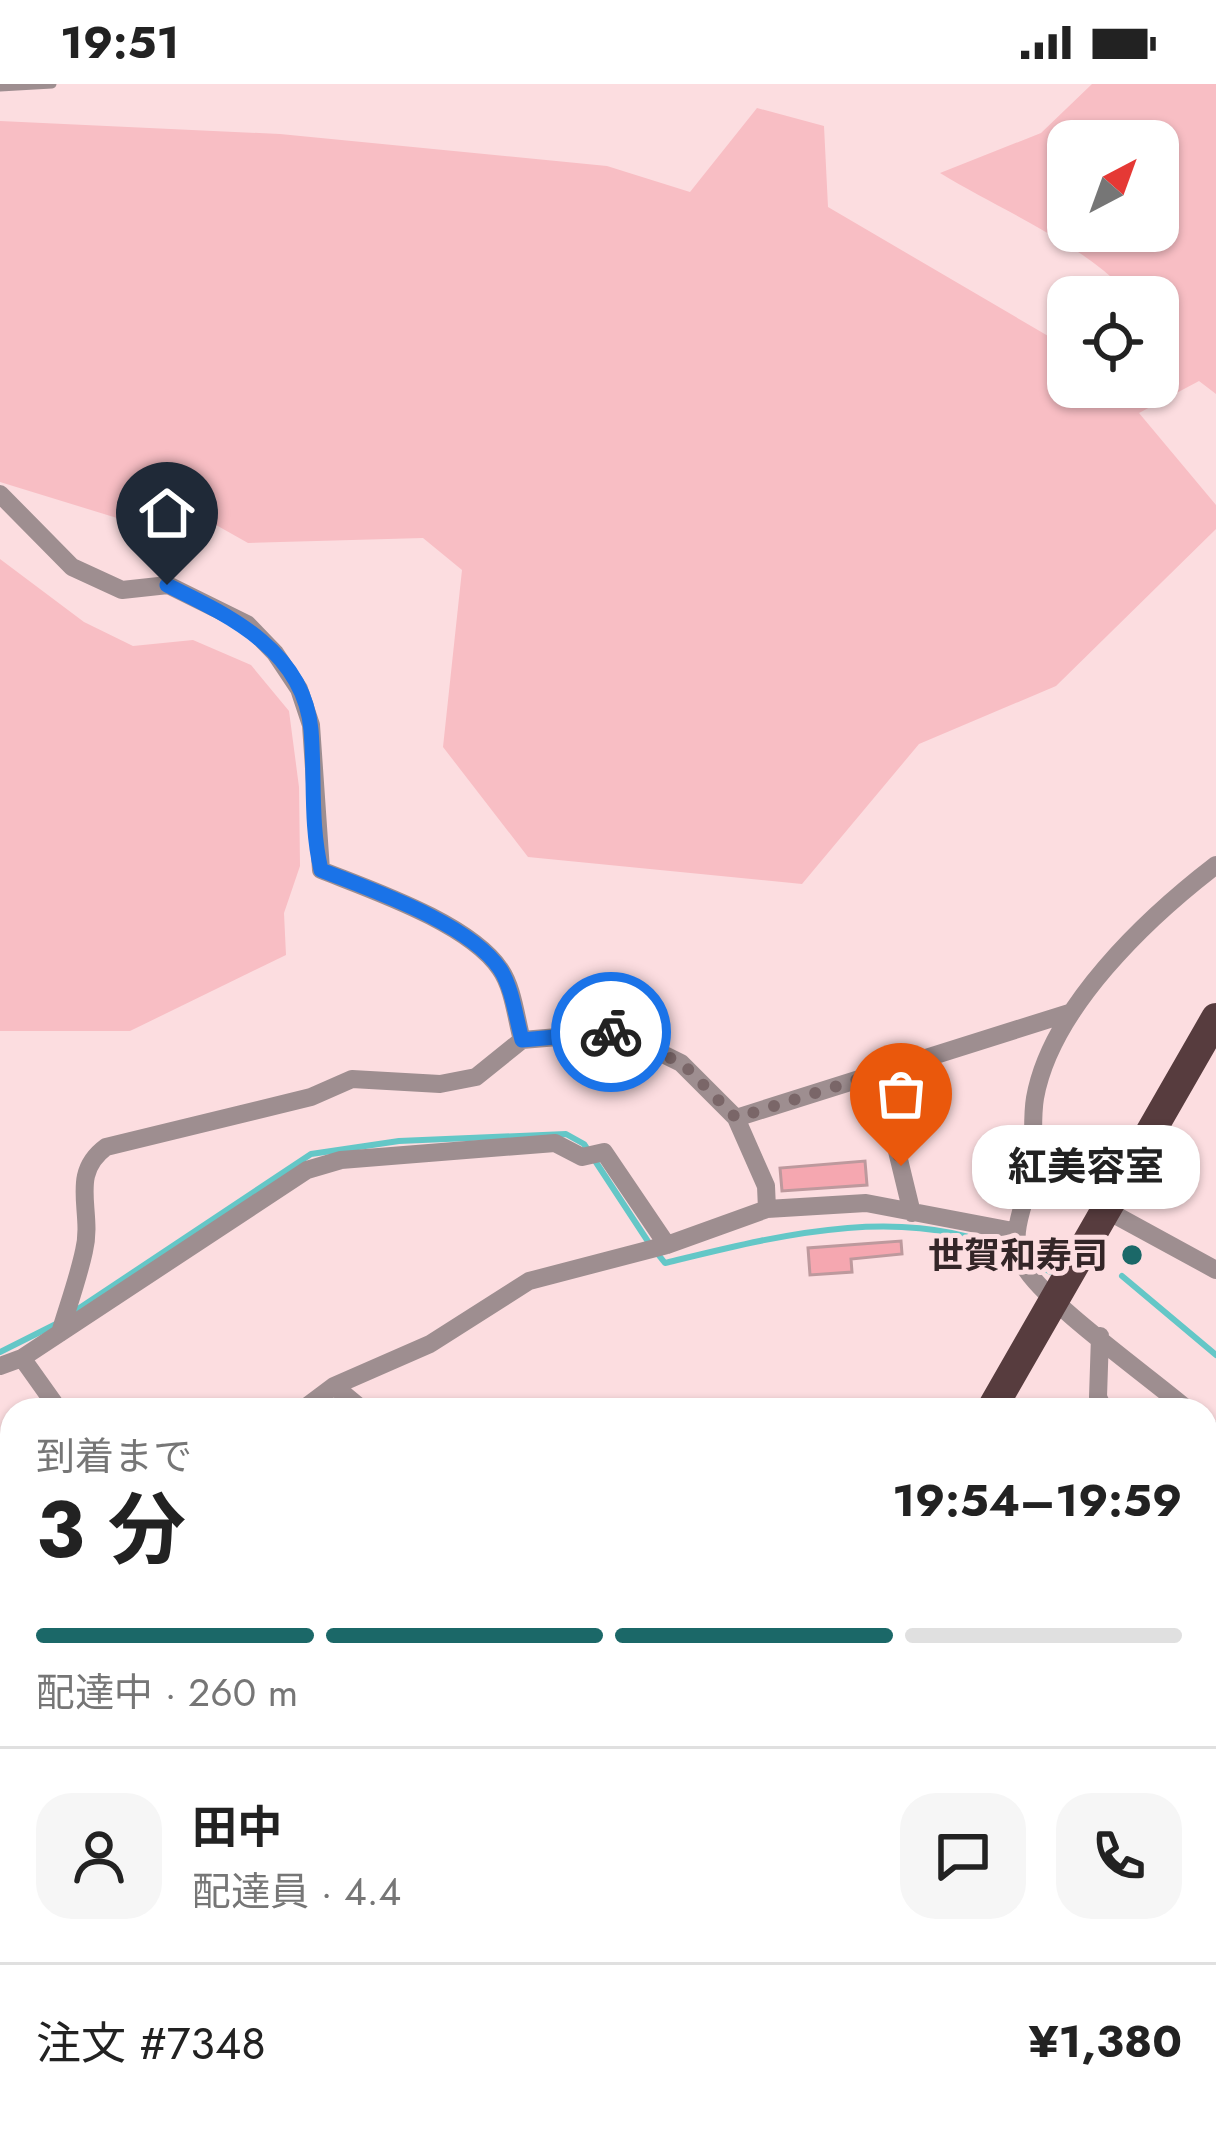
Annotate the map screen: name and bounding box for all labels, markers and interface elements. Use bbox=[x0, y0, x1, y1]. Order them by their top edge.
text: 19:51 bbox=[60, 10, 179, 75]
north arrow bbox=[1047, 120, 1179, 252]
map controls bbox=[1047, 120, 1179, 408]
button: locate bbox=[1047, 276, 1179, 408]
pin bbox=[116, 462, 218, 585]
icon: home bbox=[134, 480, 200, 546]
courier bbox=[551, 972, 671, 1092]
icon: bike bbox=[578, 999, 644, 1065]
pin bbox=[850, 1043, 952, 1166]
icon: bag bbox=[868, 1061, 934, 1127]
callout: 紅美容室 bbox=[973, 1124, 1201, 1208]
text: 紅美容室 bbox=[1008, 1138, 1164, 1195]
place label: 世賀和寿司 bbox=[928, 1229, 1108, 1281]
marker: 世賀和寿司 bbox=[1119, 1242, 1145, 1268]
text: 到着まで bbox=[36, 1428, 192, 1485]
text: 19:54–19:59 bbox=[892, 1468, 1182, 1533]
text: 3 分 bbox=[36, 1474, 186, 1586]
text: 配達中 · 260 m bbox=[36, 1664, 298, 1721]
button: person bbox=[36, 1793, 162, 1919]
button: chat bbox=[900, 1793, 1026, 1919]
button: phone bbox=[1056, 1793, 1182, 1919]
text: 田中 bbox=[192, 1795, 282, 1860]
text: 配達員 · 4.4 bbox=[192, 1863, 401, 1920]
text: ¥1,380 bbox=[1028, 2009, 1182, 2074]
text: 注文 #7348 bbox=[36, 2011, 266, 2076]

